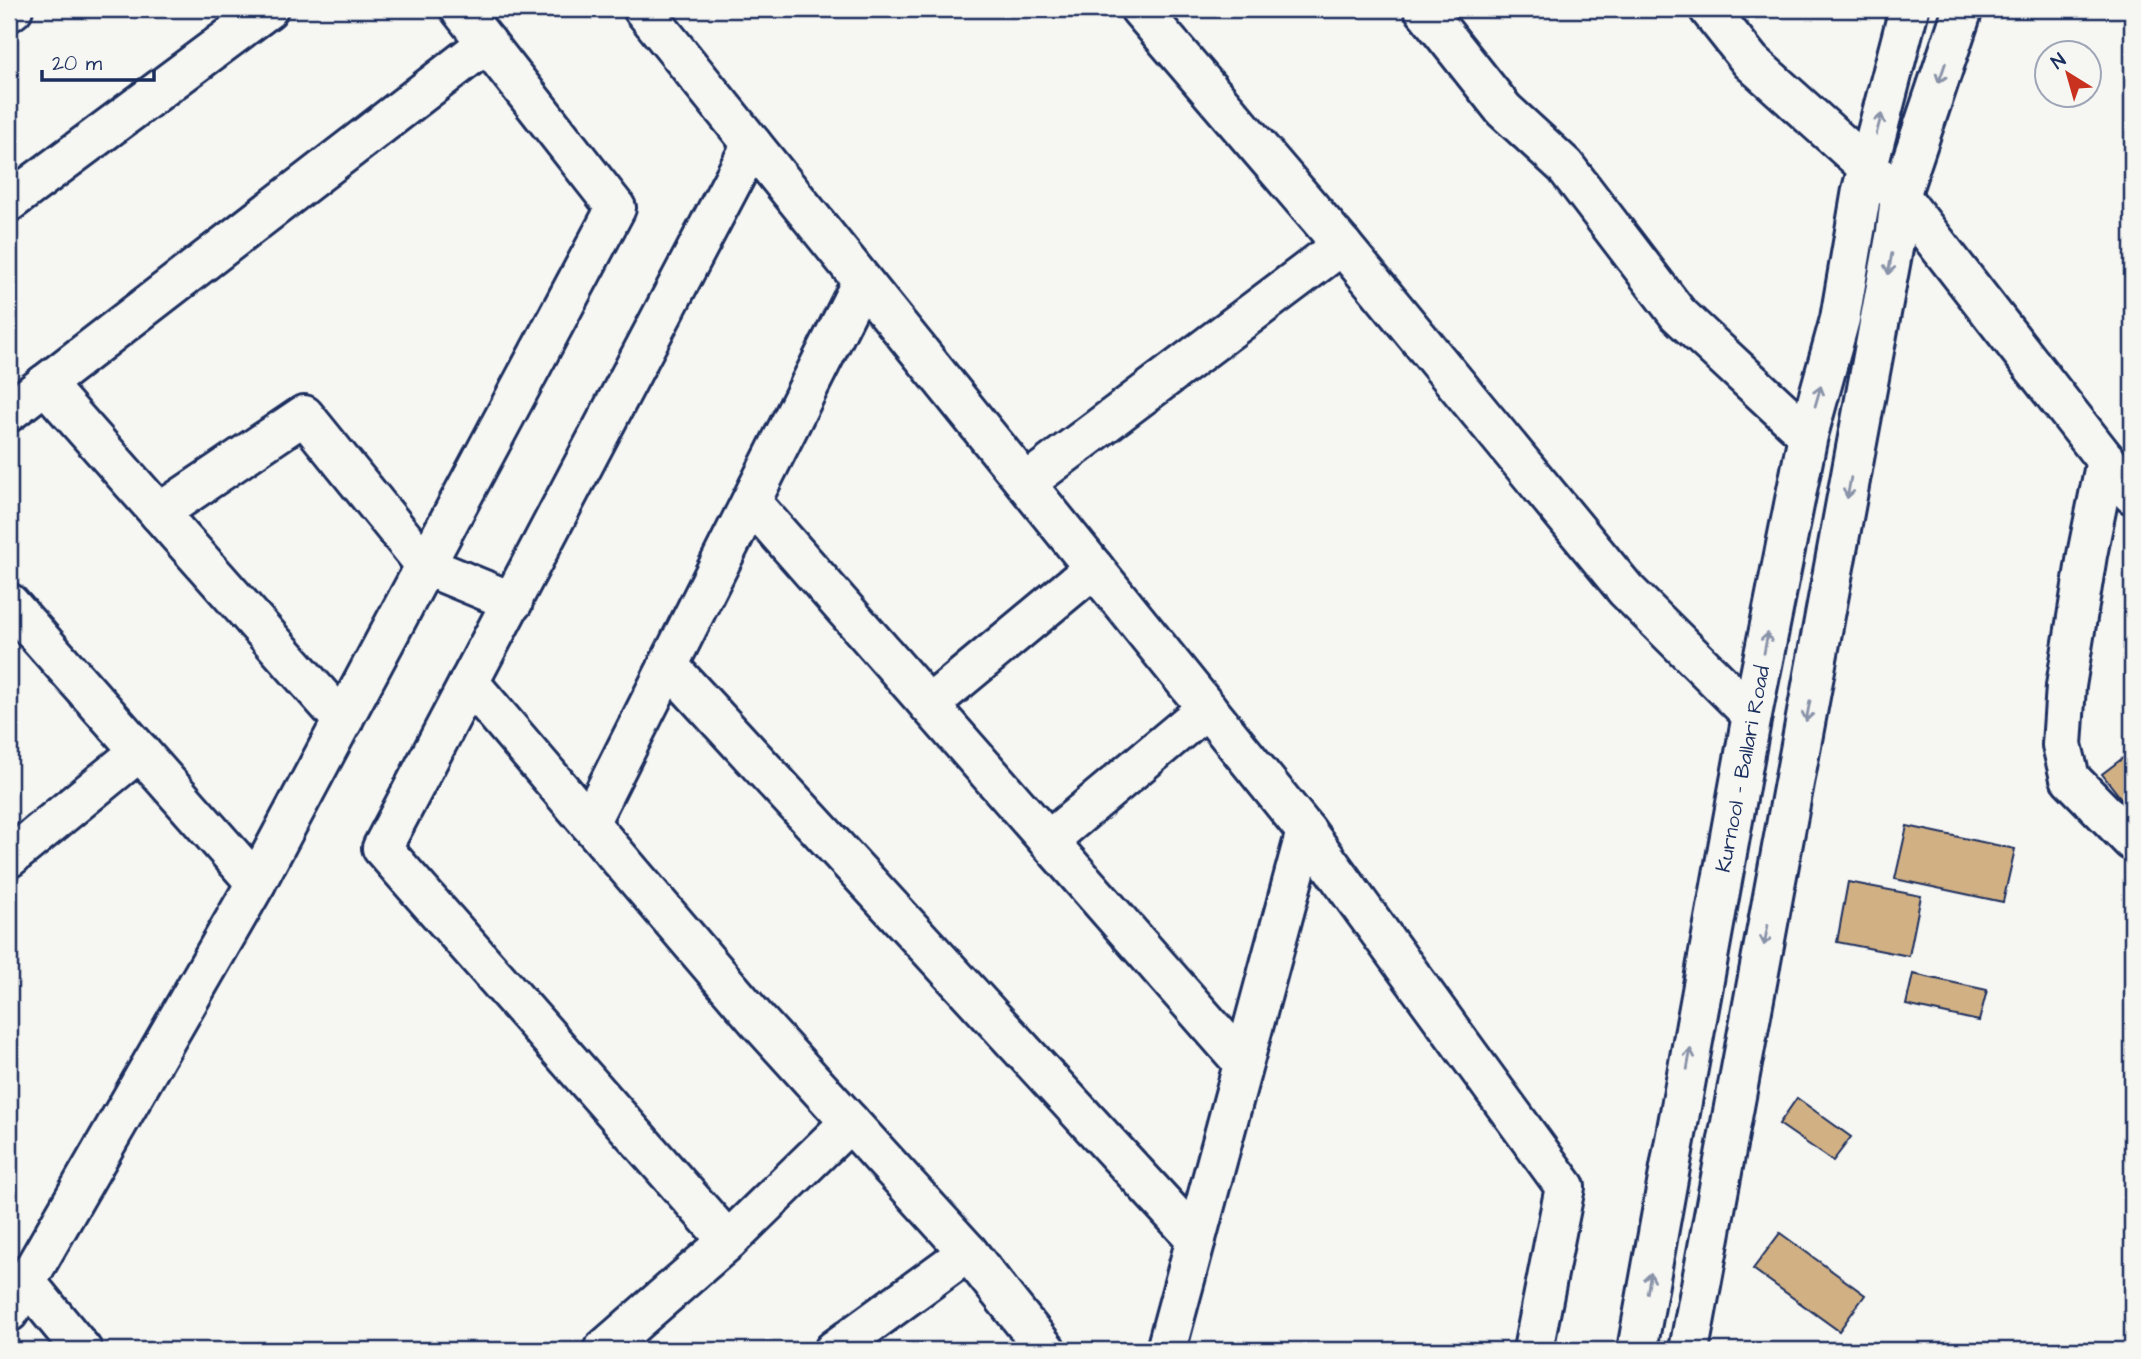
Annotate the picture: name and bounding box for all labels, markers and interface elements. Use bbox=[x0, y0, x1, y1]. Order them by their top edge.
scale bar bbox=[42, 38, 154, 82]
north arrow bbox=[2032, 38, 2102, 108]
text: N bbox=[2046, 47, 2072, 76]
text: 20 m bbox=[52, 49, 103, 78]
one-way arrow bbox=[1935, 62, 1947, 84]
one-way arrow bbox=[1873, 113, 1886, 136]
one-way arrow bbox=[1883, 252, 1896, 275]
one-way arrow bbox=[1813, 386, 1826, 408]
one-way arrow bbox=[1842, 476, 1855, 498]
one-way arrow bbox=[1760, 632, 1774, 655]
street label: Kurnool - Ballari Road bbox=[1709, 663, 1777, 875]
one-way arrow bbox=[1801, 699, 1814, 722]
one-way arrow bbox=[1759, 923, 1772, 946]
one-way arrow bbox=[1683, 1048, 1697, 1071]
one-way arrow bbox=[1643, 1272, 1656, 1295]

